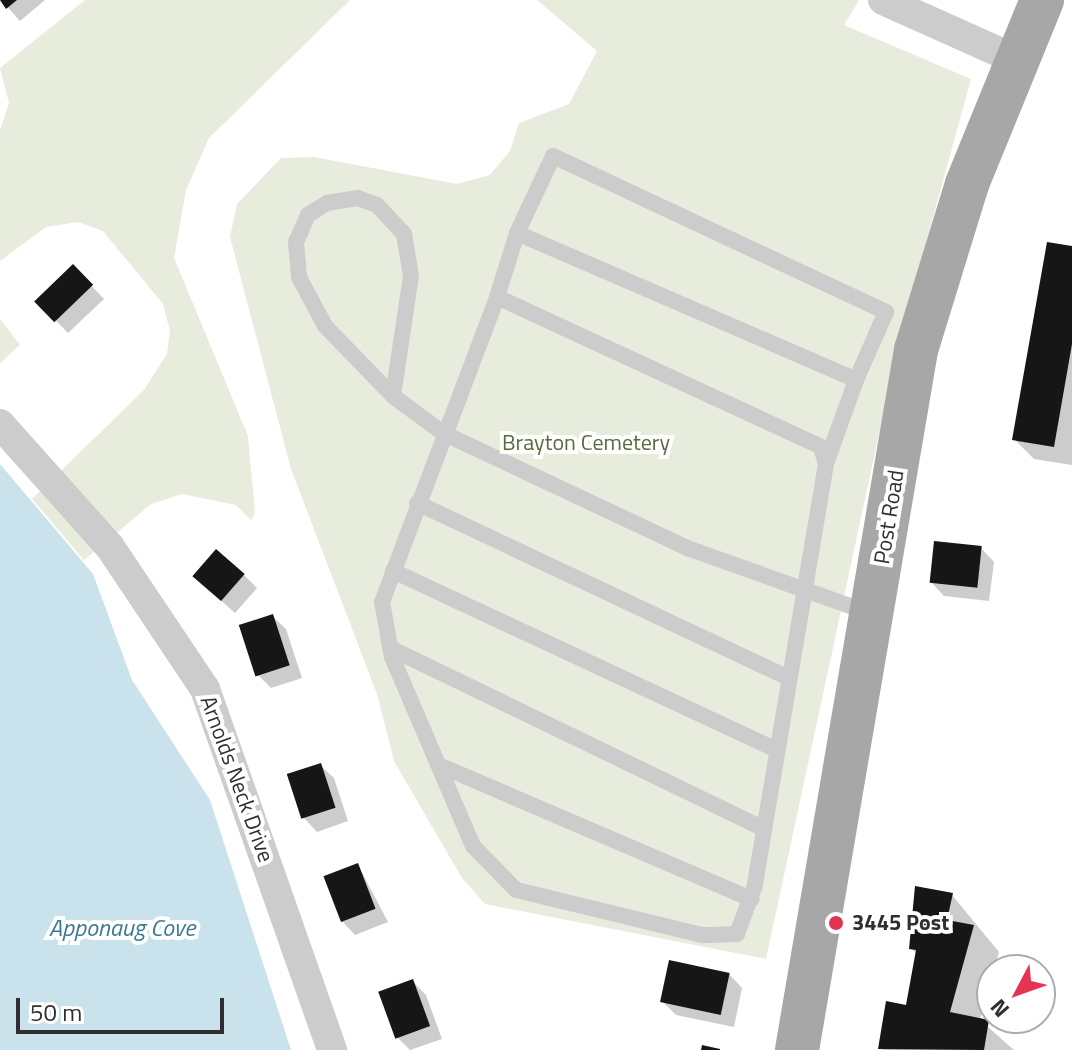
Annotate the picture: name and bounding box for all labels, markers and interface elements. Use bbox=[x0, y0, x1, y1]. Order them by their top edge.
park label: Brayton Cemetery bbox=[502, 430, 670, 456]
street label: Post Road bbox=[869, 468, 909, 566]
street label: Arnolds Neck Drive bbox=[195, 692, 279, 866]
place label: 3445 Post bbox=[852, 910, 949, 936]
water label: Apponaug Cove bbox=[49, 914, 195, 942]
marker: 3445 Post bbox=[827, 914, 845, 932]
north arrow bbox=[976, 954, 1056, 1034]
scale bar bbox=[20, 982, 228, 1032]
text: N bbox=[982, 992, 1017, 1025]
text: 50 m bbox=[30, 994, 82, 1030]

